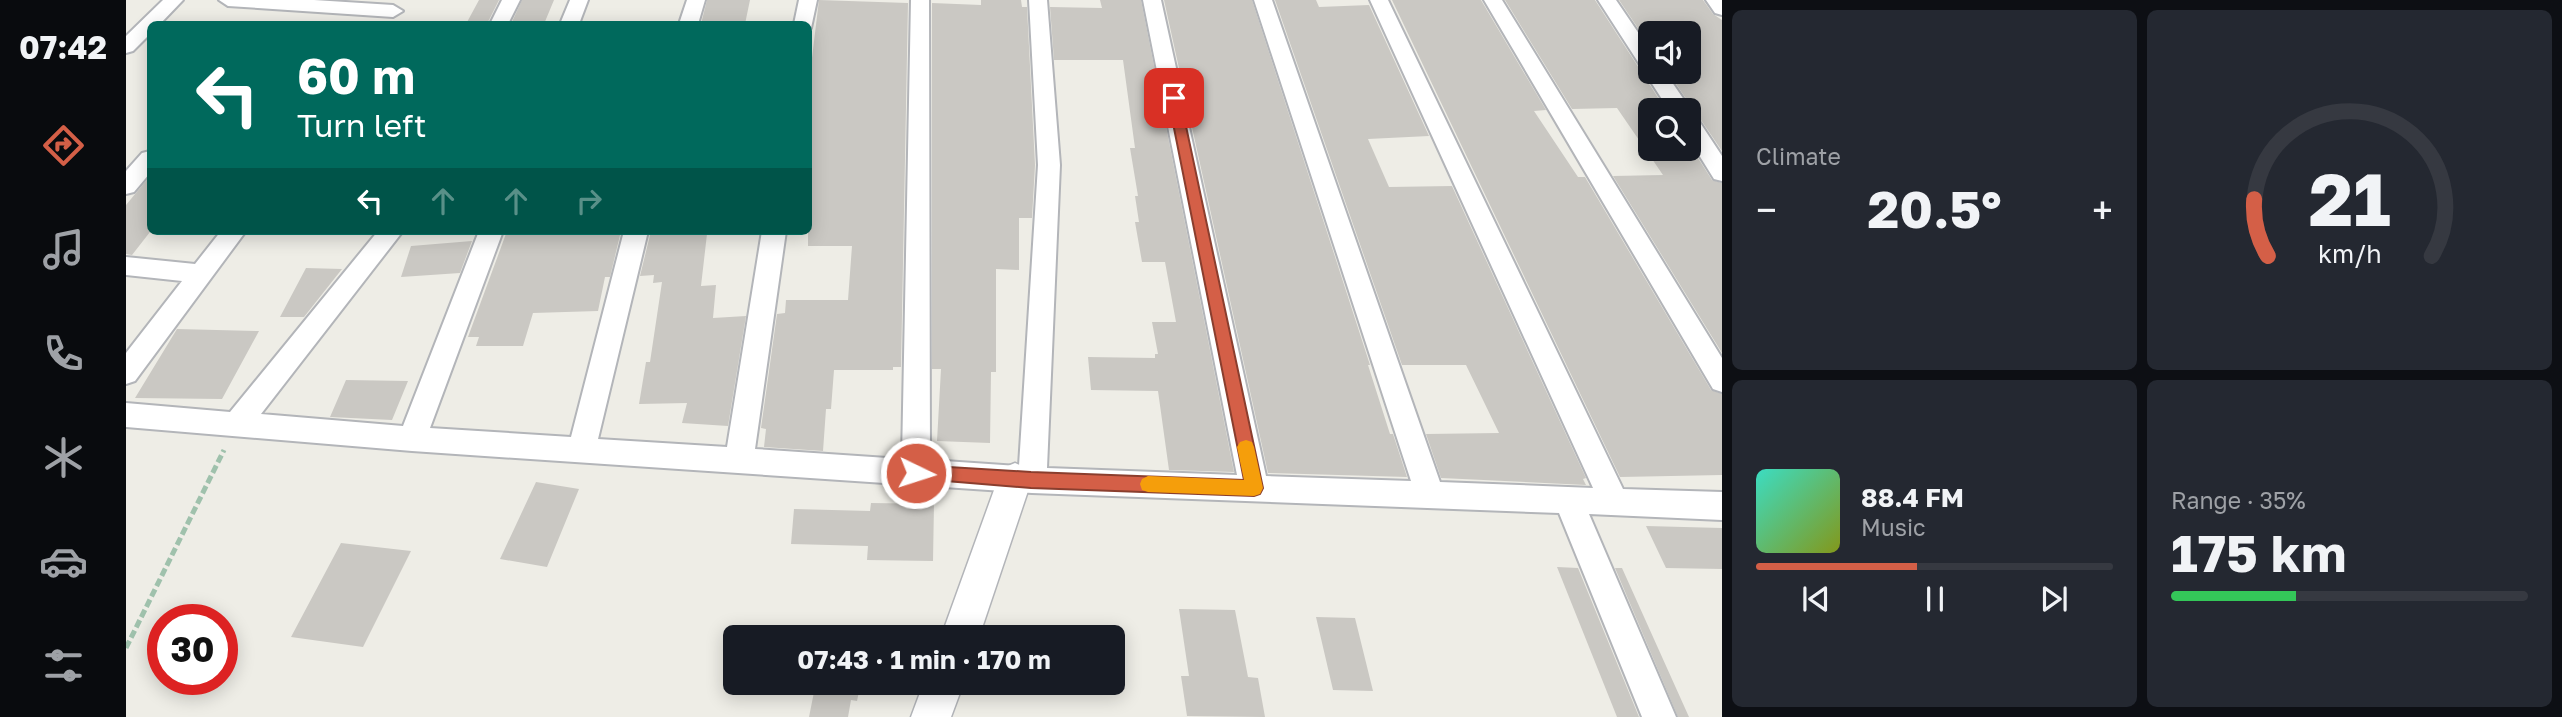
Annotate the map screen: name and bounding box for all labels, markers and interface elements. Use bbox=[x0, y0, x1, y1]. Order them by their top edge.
map controls bbox=[1638, 21, 1701, 161]
button: sound bbox=[1638, 21, 1701, 84]
text: 07:42 bbox=[19, 28, 107, 66]
text: 60 m bbox=[297, 46, 415, 105]
icon: left bbox=[182, 49, 273, 140]
pin bbox=[1144, 68, 1204, 128]
icon: arrive bbox=[1155, 79, 1193, 117]
button: search bbox=[1638, 98, 1701, 161]
text: Turn left bbox=[297, 106, 426, 144]
icon: directions bbox=[39, 121, 88, 170]
text: Climate bbox=[1756, 142, 1841, 170]
text: 21 bbox=[2309, 155, 2390, 242]
text: 20.5° bbox=[1867, 177, 2002, 239]
icon: left bbox=[351, 182, 389, 220]
icon: ahead bbox=[424, 182, 462, 220]
icon: ahead bbox=[497, 182, 535, 220]
icon: right bbox=[570, 182, 608, 220]
text: − bbox=[1756, 187, 1777, 232]
text: + bbox=[2092, 187, 2113, 232]
icon: music bbox=[39, 225, 88, 274]
text: km/h bbox=[2318, 238, 2381, 269]
icon: phone bbox=[39, 329, 88, 378]
icon: climate bbox=[39, 433, 88, 482]
position arrow bbox=[879, 436, 953, 510]
text: 88.4 FM bbox=[1861, 482, 1964, 513]
text: Range · 35% bbox=[2171, 486, 2306, 514]
text: Music bbox=[1861, 513, 1926, 541]
text: 175 km bbox=[2171, 521, 2347, 583]
icon: car bbox=[39, 537, 88, 586]
icon: previous bbox=[1797, 580, 1835, 618]
icon: pause bbox=[1916, 580, 1954, 618]
icon: next bbox=[2035, 580, 2073, 618]
speed limit sign: 30 bbox=[147, 604, 238, 695]
icon: filters bbox=[39, 641, 88, 690]
text: 07:43 · 1 min · 170 m bbox=[797, 644, 1051, 675]

